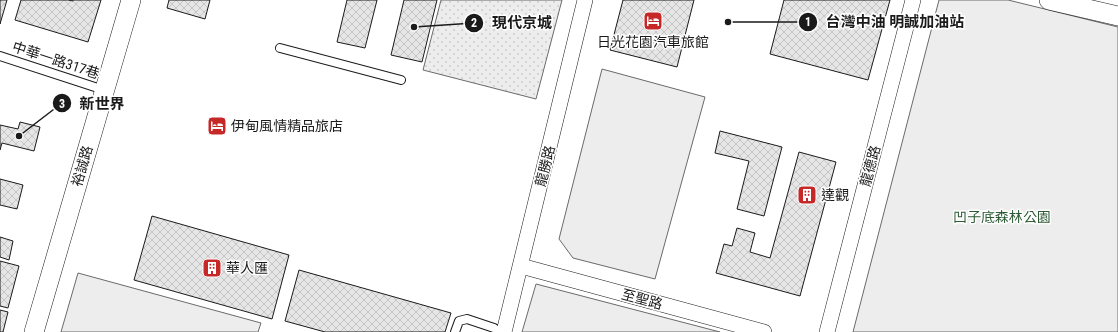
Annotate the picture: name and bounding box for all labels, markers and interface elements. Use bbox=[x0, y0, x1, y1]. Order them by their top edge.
callout: 台灣中油 明誠加油站 bbox=[798, 8, 972, 35]
callout: 現代京城 bbox=[464, 10, 560, 37]
hotel icon: 日光花園汽車旅館 bbox=[642, 10, 664, 32]
text: 台灣中油 明誠加油站 bbox=[826, 13, 964, 31]
text: 現代京城 bbox=[492, 14, 552, 32]
text: 1 bbox=[805, 15, 811, 29]
text: 2 bbox=[471, 16, 477, 30]
place label: 日光花園汽車旅館 bbox=[597, 34, 709, 50]
street label: 中華一路317巷 bbox=[10, 38, 102, 82]
callout: 新世界 bbox=[52, 90, 133, 117]
text: 新世界 bbox=[79, 95, 125, 113]
text: 3 bbox=[59, 97, 65, 111]
hotel icon: 伊甸風情精品旅店 bbox=[206, 115, 228, 137]
place label: 伊甸風情精品旅店 bbox=[231, 118, 343, 134]
street label: 裕誠路 bbox=[69, 144, 95, 188]
street label: 龍勝路 bbox=[532, 144, 558, 188]
street label: 龍德路 bbox=[857, 144, 883, 188]
building icon: 達觀 bbox=[796, 184, 818, 206]
place label: 達觀 bbox=[821, 187, 849, 203]
park label: 凹子底森林公園 bbox=[953, 209, 1051, 225]
building icon: 華人匯 bbox=[201, 257, 223, 279]
place label: 華人匯 bbox=[226, 260, 268, 276]
street label: 至聖路 bbox=[620, 286, 664, 312]

